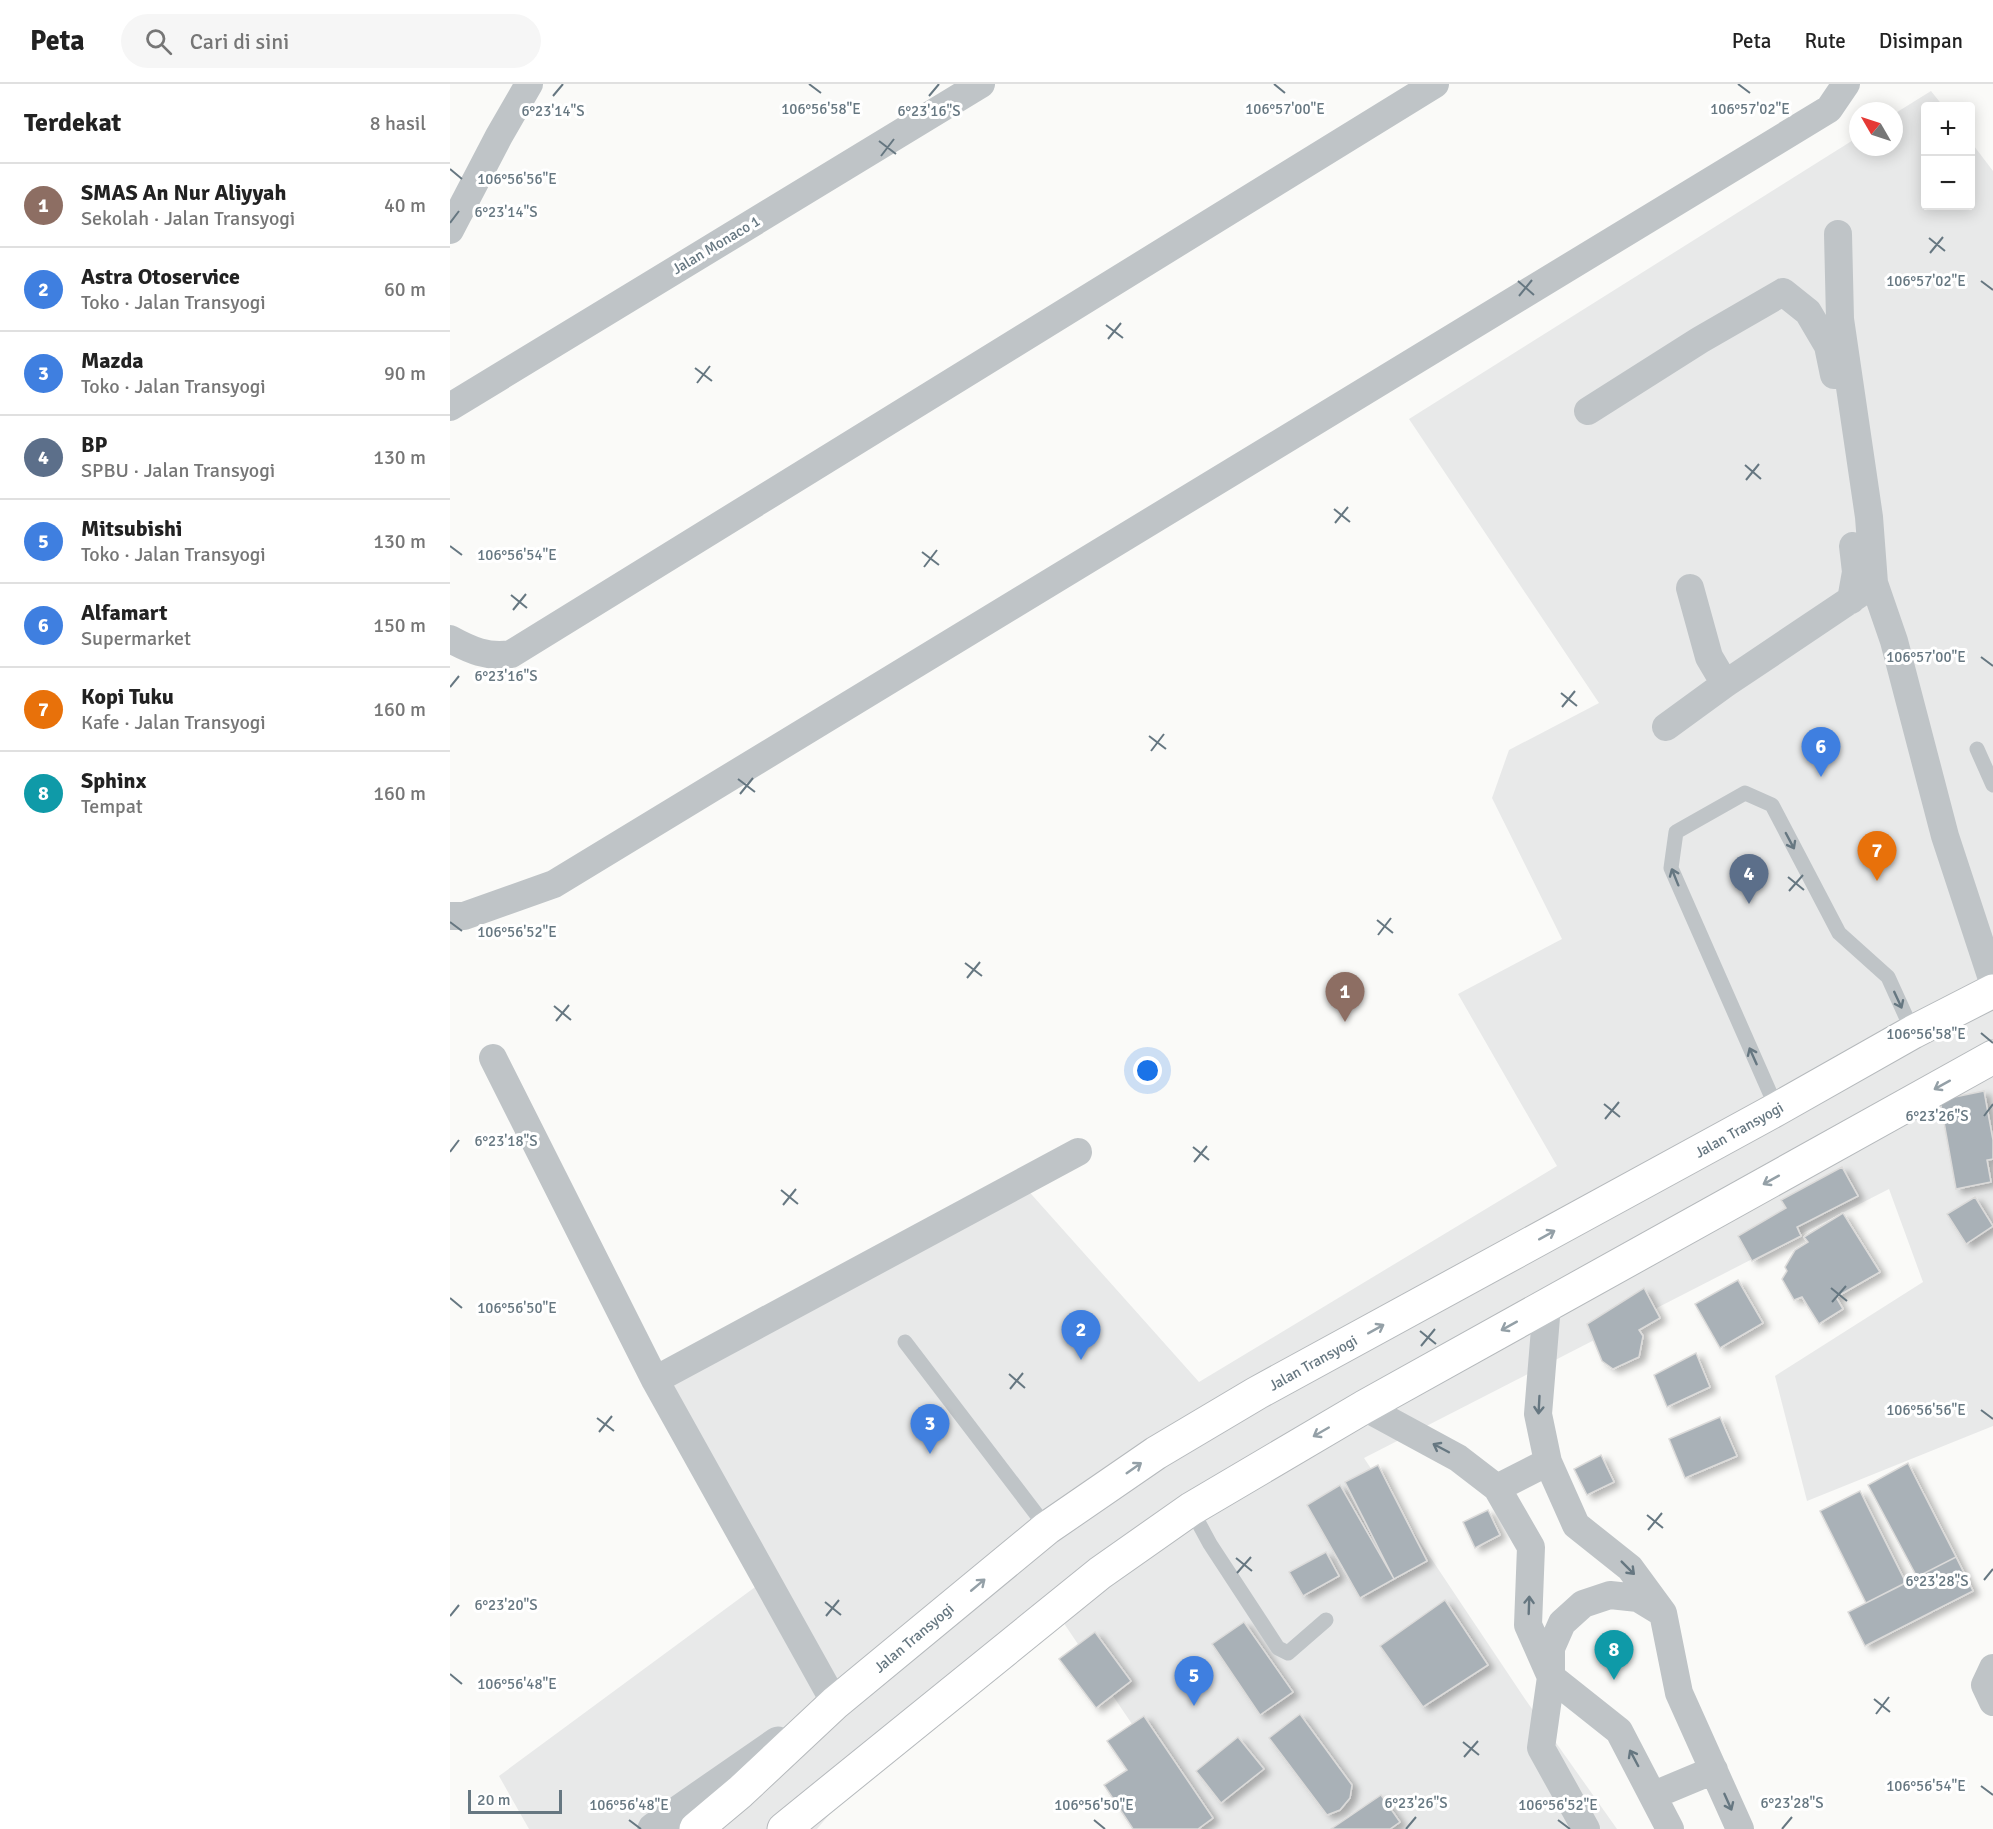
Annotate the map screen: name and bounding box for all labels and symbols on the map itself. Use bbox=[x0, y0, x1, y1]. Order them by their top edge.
text: 106°56'58"E bbox=[781, 100, 861, 118]
text: 106°57'00"E bbox=[1245, 100, 1325, 118]
text: 106°57'02"E bbox=[1710, 100, 1790, 118]
text: 6°23'14"S bbox=[521, 102, 585, 120]
text: 6°23'16"S bbox=[897, 102, 961, 120]
north arrow bbox=[1849, 102, 1903, 156]
text: 106°56'56"E bbox=[477, 170, 557, 188]
text: 6°23'14"S bbox=[474, 203, 538, 221]
street label: Jalan Monaco 1 bbox=[669, 212, 763, 278]
text: 106°57'02"E bbox=[1886, 272, 1966, 290]
text: 106°56'54"E bbox=[477, 546, 557, 564]
text: 106°57'00"E bbox=[1886, 648, 1966, 666]
text: 6°23'16"S bbox=[474, 667, 538, 685]
pin: 6 bbox=[1802, 728, 1840, 777]
one-way arrow bbox=[1785, 831, 1796, 849]
pin: 7 bbox=[1858, 832, 1896, 881]
pin: 4 bbox=[1730, 854, 1768, 904]
one-way arrow bbox=[1669, 868, 1680, 887]
text: 106°56'52"E bbox=[477, 923, 557, 941]
pin: 1 bbox=[1326, 972, 1364, 1022]
one-way arrow bbox=[1893, 990, 1904, 1008]
text: 106°56'58"E bbox=[1886, 1025, 1966, 1043]
one-way arrow bbox=[1747, 1047, 1759, 1065]
your location bbox=[1133, 1056, 1162, 1085]
one-way arrow bbox=[1934, 1079, 1951, 1091]
street label: Jalan Transyogi bbox=[1692, 1098, 1786, 1162]
text: 6°23'26"S bbox=[1905, 1107, 1969, 1125]
text: 6°23'18"S bbox=[474, 1132, 538, 1150]
one-way arrow bbox=[1763, 1175, 1781, 1186]
one-way arrow bbox=[1538, 1229, 1555, 1241]
text: 106°56'50"E bbox=[477, 1299, 557, 1317]
pin: 2 bbox=[1062, 1310, 1100, 1360]
one-way arrow bbox=[1501, 1320, 1518, 1332]
one-way arrow bbox=[1367, 1323, 1384, 1335]
street label: Jalan Transyogi bbox=[1266, 1331, 1360, 1395]
one-way arrow bbox=[1534, 1394, 1545, 1414]
text: 106°56'56"E bbox=[1886, 1401, 1966, 1419]
pin: 3 bbox=[910, 1404, 950, 1454]
one-way arrow bbox=[1313, 1427, 1330, 1439]
one-way arrow bbox=[1432, 1442, 1450, 1454]
one-way arrow bbox=[1126, 1462, 1142, 1474]
one-way arrow bbox=[1621, 1561, 1636, 1575]
text: 6°23'28"S bbox=[1905, 1572, 1969, 1590]
one-way arrow bbox=[970, 1578, 986, 1591]
one-way arrow bbox=[1523, 1595, 1534, 1615]
text: 6°23'20"S bbox=[474, 1596, 538, 1614]
street label: Jalan Transyogi bbox=[871, 1599, 957, 1677]
pin: 8 bbox=[1594, 1630, 1634, 1680]
pin: 5 bbox=[1174, 1656, 1214, 1706]
text: 106°56'48"E bbox=[477, 1675, 557, 1693]
one-way arrow bbox=[1628, 1750, 1640, 1767]
text: 106°56'54"E bbox=[1886, 1777, 1966, 1795]
scale bar bbox=[468, 1787, 562, 1814]
one-way arrow bbox=[1723, 1792, 1734, 1810]
text: 6°23'26"S bbox=[1384, 1794, 1448, 1812]
text: 6°23'28"S bbox=[1760, 1794, 1824, 1812]
text: 106°56'48"E bbox=[589, 1796, 669, 1814]
text: 106°56'50"E bbox=[1054, 1796, 1134, 1814]
text: 106°56'52"E bbox=[1518, 1796, 1598, 1814]

